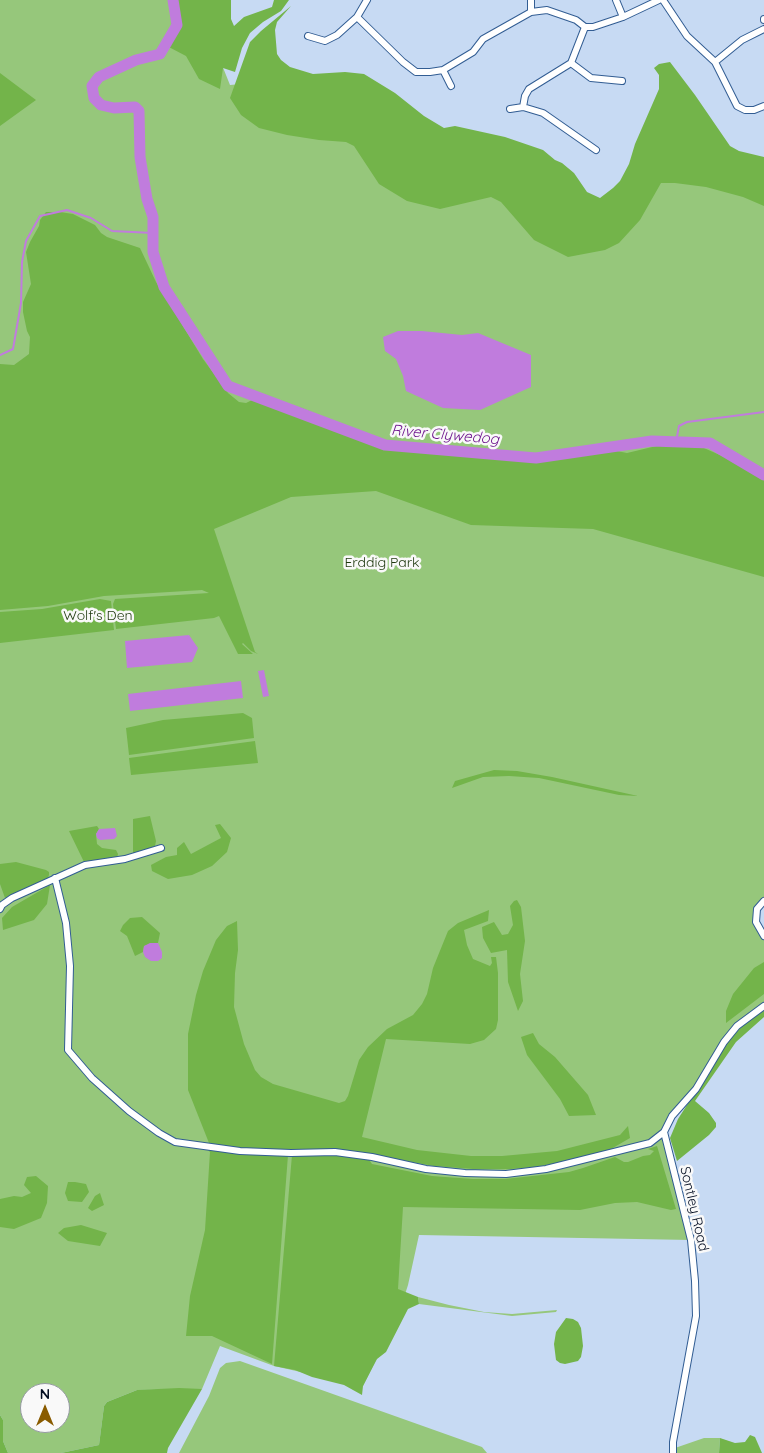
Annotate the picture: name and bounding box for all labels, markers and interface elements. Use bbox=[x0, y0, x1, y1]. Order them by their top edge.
water label: River Clywedog bbox=[390, 421, 500, 449]
park label: Erddig Park bbox=[344, 555, 420, 571]
park label: Wolf's Den bbox=[63, 608, 133, 624]
street label: Sontley Road bbox=[676, 1165, 712, 1253]
north arrow bbox=[20, 1383, 70, 1433]
text: N bbox=[40, 1385, 50, 1403]

